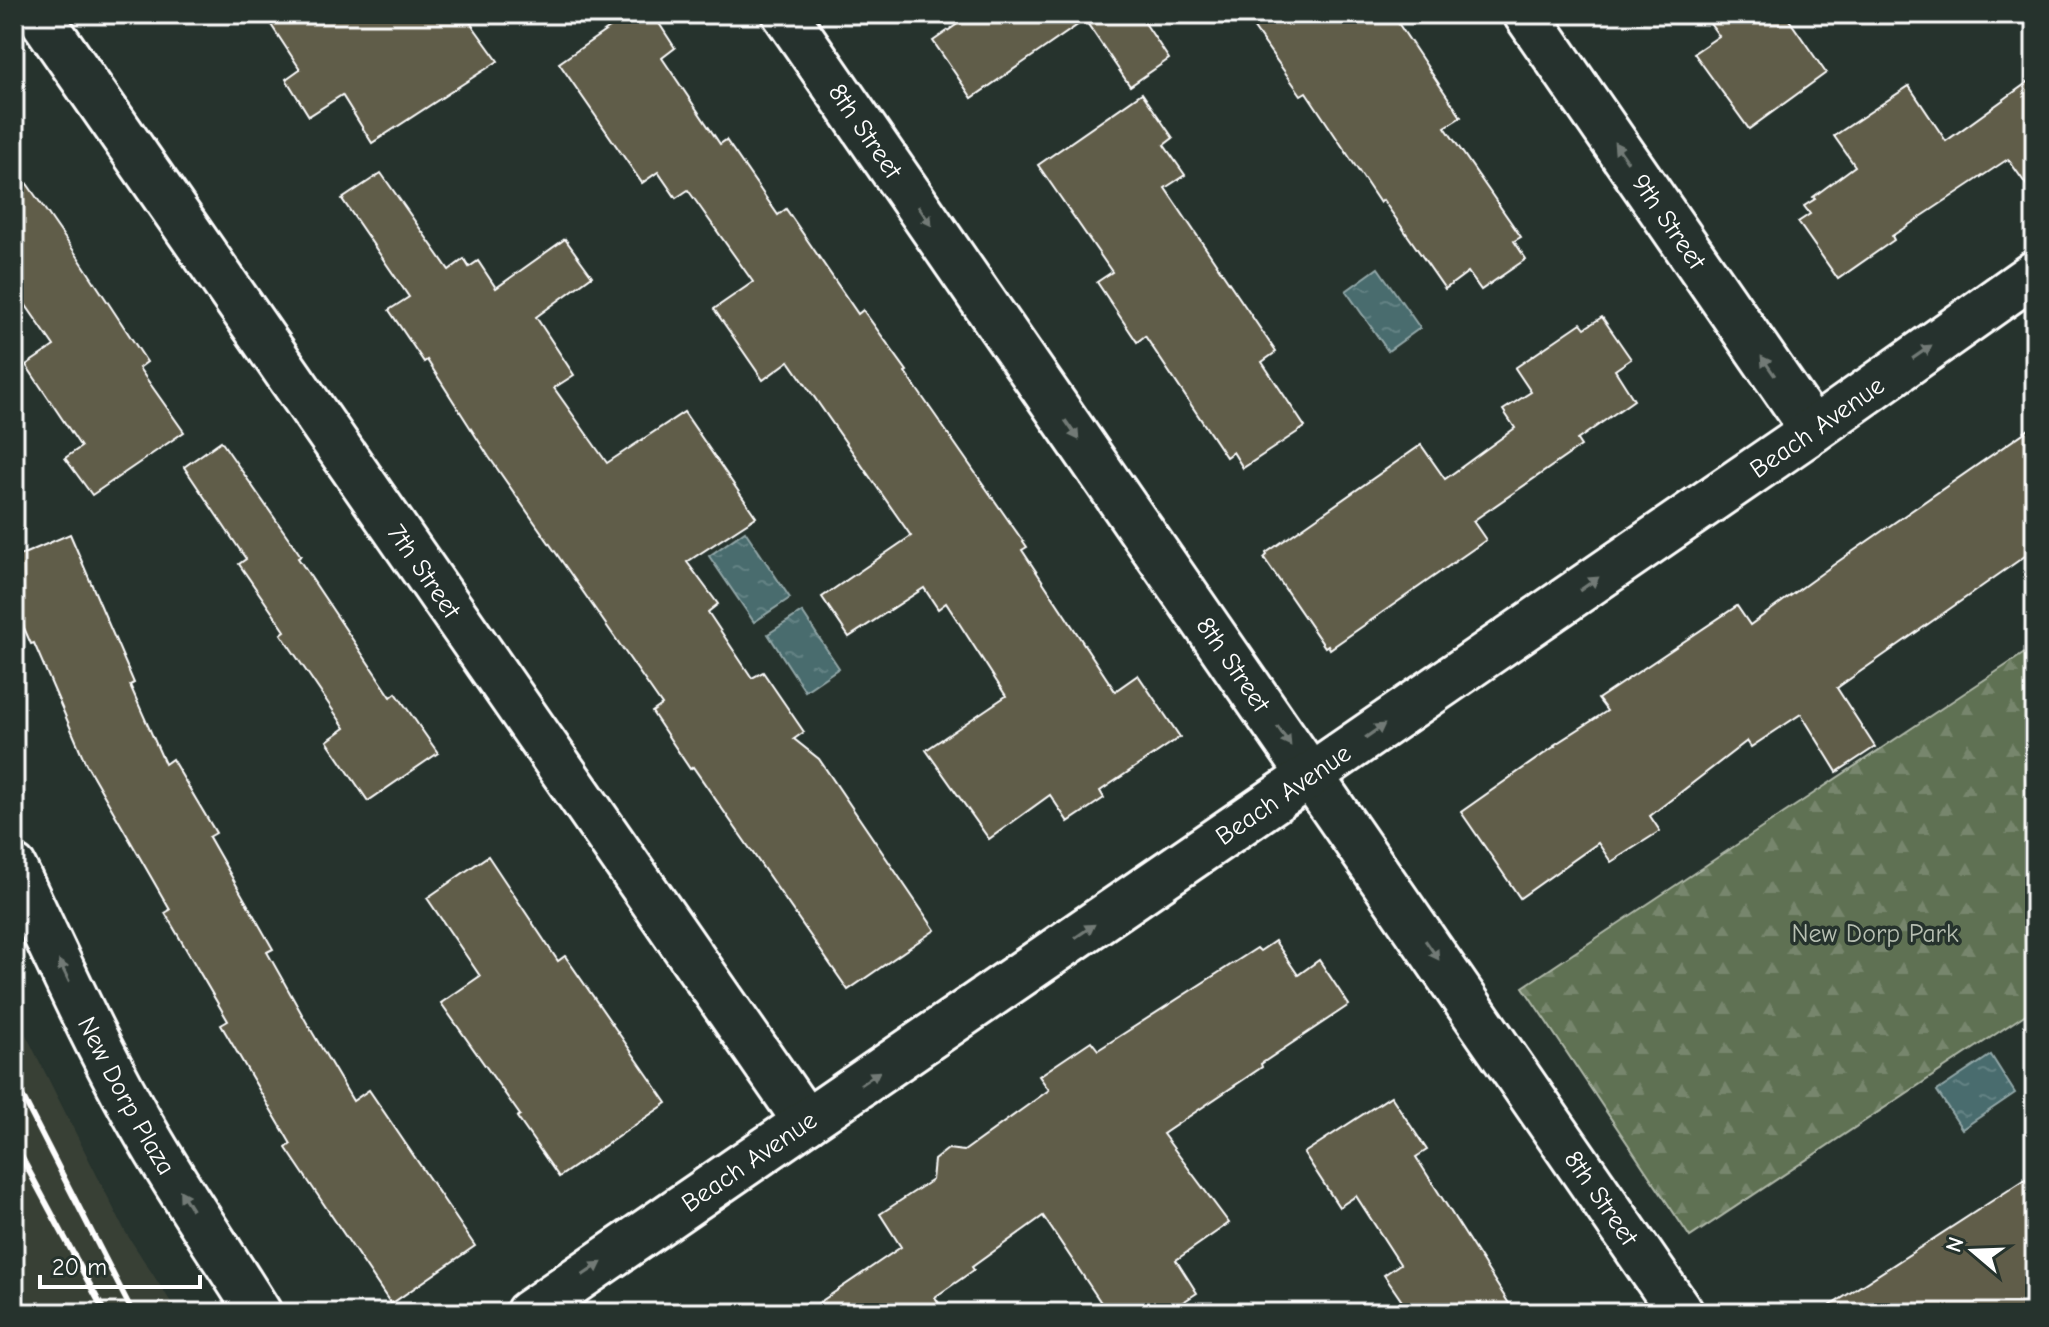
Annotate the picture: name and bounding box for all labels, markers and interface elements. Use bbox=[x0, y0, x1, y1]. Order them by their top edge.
street label: 8th Street bbox=[822, 78, 909, 186]
one-way arrow bbox=[1614, 141, 1629, 162]
street label: 9th Street bbox=[1625, 169, 1712, 277]
one-way arrow bbox=[917, 206, 932, 227]
one-way arrow bbox=[1912, 345, 1933, 360]
one-way arrow bbox=[1761, 355, 1776, 376]
street label: Beach Avenue bbox=[1744, 370, 1890, 485]
one-way arrow bbox=[1064, 420, 1079, 441]
street label: 7th Street bbox=[381, 519, 467, 626]
one-way arrow bbox=[1578, 577, 1600, 592]
street label: 8th Street bbox=[1190, 612, 1277, 719]
one-way arrow bbox=[1364, 724, 1385, 739]
one-way arrow bbox=[1276, 726, 1291, 747]
street label: Beach Avenue bbox=[1210, 738, 1357, 852]
park label: New Dorp Park bbox=[1791, 919, 1959, 949]
one-way arrow bbox=[1074, 924, 1095, 939]
one-way arrow bbox=[1424, 940, 1439, 961]
one-way arrow bbox=[57, 960, 71, 983]
street label: New Dorp Plaza bbox=[71, 1012, 181, 1180]
one-way arrow bbox=[860, 1071, 881, 1086]
street label: Beach Avenue bbox=[676, 1105, 823, 1219]
street label: 8th Street bbox=[1557, 1145, 1645, 1253]
one-way arrow bbox=[179, 1190, 194, 1211]
north arrow bbox=[1933, 1211, 2013, 1291]
text: N bbox=[1940, 1234, 1970, 1256]
scale bar bbox=[40, 1239, 200, 1289]
text: 20 m bbox=[52, 1253, 107, 1281]
one-way arrow bbox=[582, 1262, 603, 1277]

